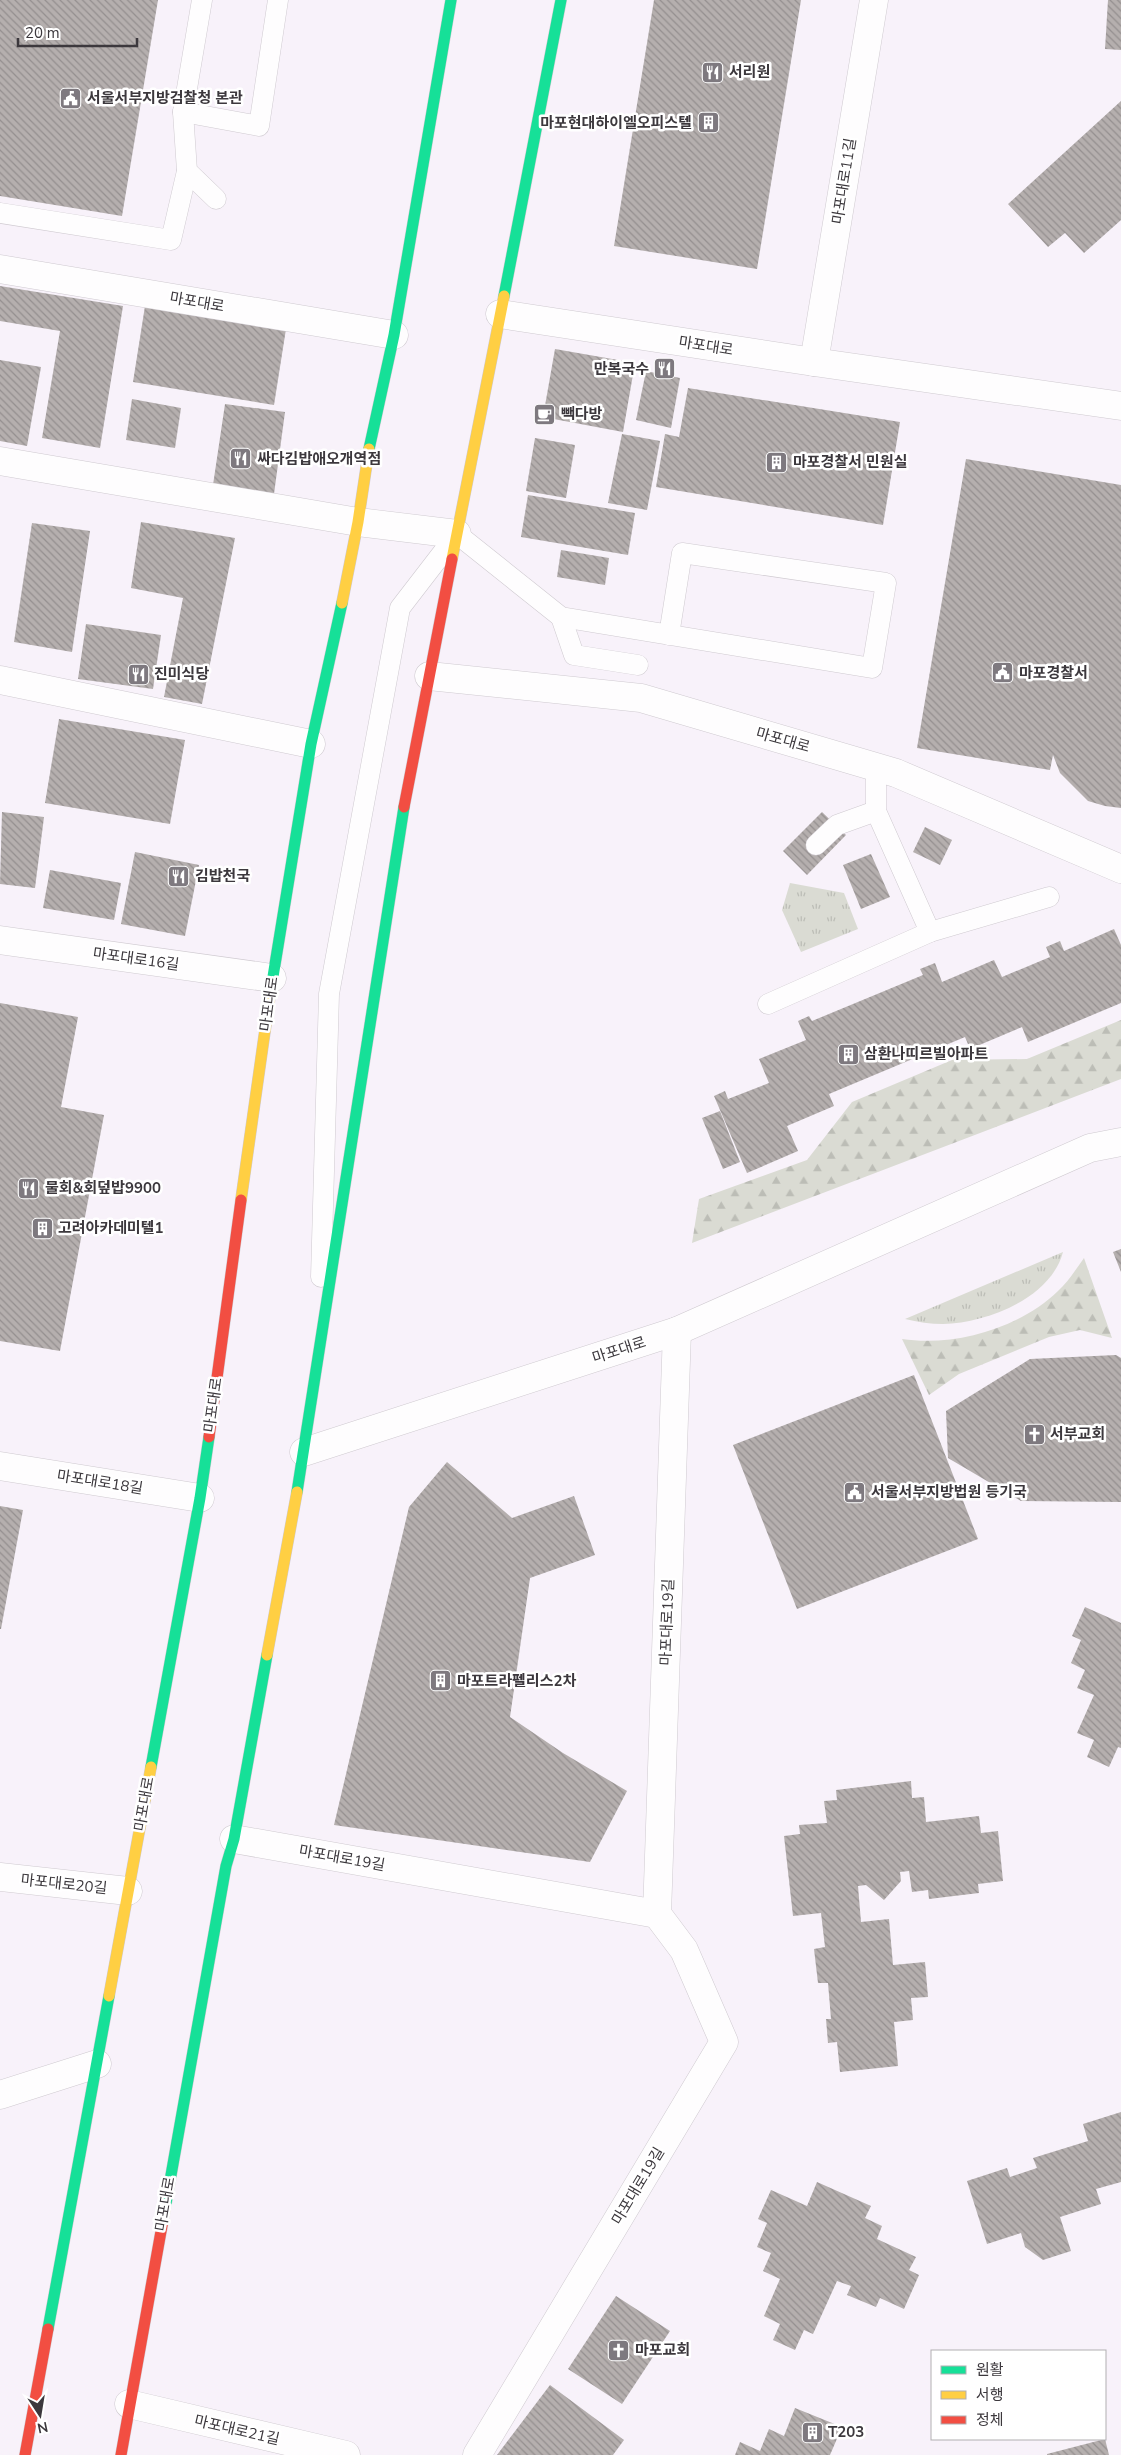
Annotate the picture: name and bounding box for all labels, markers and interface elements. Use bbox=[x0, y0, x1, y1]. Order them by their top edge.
scale bar bbox=[18, 15, 136, 47]
text: 20 m bbox=[25, 23, 60, 43]
restaurant icon: 서리원 bbox=[701, 60, 725, 84]
place label: 서리원 bbox=[729, 62, 770, 82]
public building icon: 서울서부지방검찰청 본관 bbox=[59, 86, 83, 110]
place label: 서울서부지방검찰청 본관 bbox=[87, 88, 243, 108]
building icon: 마포현대하이엘오피스텔 bbox=[696, 111, 720, 135]
place label: 마포현대하이엘오피스텔 bbox=[540, 113, 692, 133]
street label: 마포대로11길 bbox=[827, 136, 861, 226]
street label: 마포대로 bbox=[168, 287, 226, 317]
street label: 마포대로 bbox=[677, 332, 735, 360]
restaurant icon: 만복국수 bbox=[653, 357, 677, 381]
place label: 만복국수 bbox=[594, 359, 649, 379]
cafe icon: 빽다방 bbox=[533, 402, 557, 426]
place label: 빽다방 bbox=[561, 404, 603, 424]
restaurant icon: 싸다김밥애오개역점 bbox=[229, 447, 253, 471]
place label: 싸다김밥애오개역점 bbox=[257, 449, 381, 469]
building icon: 마포경찰서 민원실 bbox=[765, 450, 789, 474]
place label: 마포경찰서 민원실 bbox=[793, 452, 907, 472]
public building icon: 마포경찰서 bbox=[991, 661, 1015, 685]
restaurant icon: 진미식당 bbox=[126, 662, 150, 686]
place label: 마포경찰서 bbox=[1019, 663, 1088, 683]
place label: 진미식당 bbox=[154, 664, 209, 684]
street label: 마포대로 bbox=[754, 723, 812, 757]
restaurant icon: 김밥천국 bbox=[167, 864, 191, 888]
place label: 김밥천국 bbox=[195, 866, 250, 886]
street label: 마포대로16길 bbox=[92, 943, 180, 975]
street label: 마포대로 bbox=[255, 975, 283, 1033]
building icon: 삼환나띠르빌아파트 bbox=[836, 1042, 860, 1066]
place label: 삼환나띠르빌아파트 bbox=[864, 1044, 988, 1064]
restaurant icon: 물회&회덮밥9900 bbox=[17, 1176, 41, 1200]
place label: 물회&회덮밥9900 bbox=[45, 1178, 161, 1198]
building icon: 고려아카데미텔1 bbox=[30, 1216, 54, 1240]
place label: 고려아카데미텔1 bbox=[58, 1218, 164, 1238]
street label: 마포대로 bbox=[590, 1332, 648, 1368]
street label: 마포대로 bbox=[199, 1376, 227, 1434]
church icon: 서부교회 bbox=[1022, 1422, 1046, 1446]
place label: 서부교회 bbox=[1050, 1424, 1105, 1444]
street label: 마포대로18길 bbox=[55, 1465, 145, 1499]
public building icon: 서울서부지방법원 등기국 bbox=[843, 1480, 867, 1504]
place label: 서울서부지방법원 등기국 bbox=[871, 1482, 1027, 1502]
street label: 마포대로19길 bbox=[655, 1578, 679, 1666]
building icon: 마포트라펠리스2차 bbox=[429, 1669, 453, 1693]
place label: 마포트라펠리스2차 bbox=[457, 1671, 577, 1691]
street label: 마포대로 bbox=[129, 1775, 159, 1833]
street label: 마포대로19길 bbox=[297, 1841, 387, 1875]
street label: 마포대로20길 bbox=[20, 1870, 108, 1898]
street label: 마포대로19길 bbox=[607, 2144, 669, 2228]
street label: 마포대로 bbox=[150, 2175, 180, 2233]
church icon: 마포교회 bbox=[607, 2338, 631, 2362]
place label: 마포교회 bbox=[635, 2340, 690, 2360]
legend bbox=[931, 2350, 1106, 2440]
text: 원활 bbox=[976, 2360, 1004, 2380]
text: 서행 bbox=[976, 2385, 1004, 2405]
north arrow bbox=[15, 2390, 65, 2440]
street label: 마포대로21길 bbox=[192, 2410, 282, 2450]
text: 정체 bbox=[976, 2410, 1004, 2430]
text: N bbox=[35, 2417, 50, 2438]
building icon: T203 bbox=[800, 2420, 824, 2444]
place label: T203 bbox=[828, 2422, 864, 2442]

